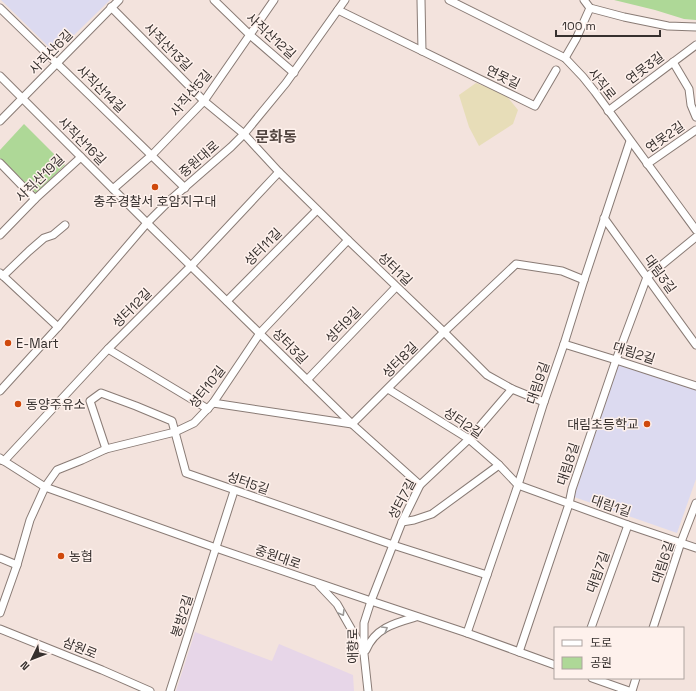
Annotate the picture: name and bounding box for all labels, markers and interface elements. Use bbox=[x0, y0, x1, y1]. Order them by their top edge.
street label: 사직산12길 bbox=[243, 9, 299, 63]
scale bar bbox=[556, 12, 660, 38]
text: 100 m bbox=[562, 18, 596, 34]
street label: 사직산13길 bbox=[140, 19, 196, 75]
street label: 사직산6길 bbox=[26, 26, 76, 78]
street label: 연못3길 bbox=[622, 48, 668, 88]
street label: 연못길 bbox=[483, 61, 523, 93]
street label: 사직산14길 bbox=[73, 62, 129, 116]
street label: 사직로 bbox=[584, 65, 620, 103]
street label: 사직산5길 bbox=[167, 66, 215, 120]
street label: 사직산16길 bbox=[54, 113, 110, 169]
street label: 연못2길 bbox=[642, 117, 688, 157]
district label: 문화동 bbox=[255, 127, 297, 146]
street label: 중원대로 bbox=[175, 137, 223, 181]
street label: 사직산19길 bbox=[12, 151, 68, 205]
marker: 충주경찰서 호암지구대 bbox=[150, 182, 160, 192]
place label: 충주경찰서 호암지구대 bbox=[94, 193, 216, 210]
street label: 성터11길 bbox=[240, 224, 286, 270]
street label: 성터1길 bbox=[374, 249, 416, 289]
street label: 대림3길 bbox=[640, 251, 680, 297]
street label: 성터12길 bbox=[109, 285, 155, 331]
street label: 성터9길 bbox=[322, 303, 364, 347]
street label: 성터3길 bbox=[269, 325, 311, 367]
place label: E-Mart bbox=[16, 335, 59, 352]
marker: E-Mart bbox=[3, 338, 13, 348]
street label: 성터8길 bbox=[378, 338, 422, 382]
street label: 대림2길 bbox=[611, 338, 657, 368]
street label: 대림9길 bbox=[523, 360, 553, 406]
street label: 성터10길 bbox=[185, 362, 229, 412]
place label: 동양주유소 bbox=[26, 396, 86, 413]
marker: 동양주유소 bbox=[13, 399, 23, 409]
street label: 성터2길 bbox=[440, 404, 486, 442]
place label: 대림초등학교 bbox=[567, 416, 639, 433]
marker: 대림초등학교 bbox=[642, 419, 652, 429]
street label: 대림8길 bbox=[553, 440, 583, 488]
street label: 성터5길 bbox=[225, 468, 271, 498]
street label: 성터7길 bbox=[384, 476, 420, 522]
street label: 대림1길 bbox=[589, 491, 633, 521]
street label: 대림6길 bbox=[648, 539, 678, 585]
street label: 중원대로 bbox=[253, 541, 303, 573]
place label: 농협 bbox=[69, 548, 93, 565]
street label: 대림7길 bbox=[583, 549, 613, 595]
marker: 농협 bbox=[56, 551, 66, 561]
street label: 봉방2길 bbox=[167, 593, 197, 639]
one-way arrow bbox=[337, 609, 345, 616]
one-way arrow bbox=[381, 626, 388, 633]
legend bbox=[554, 627, 684, 679]
street label: 애향로 bbox=[344, 628, 362, 664]
street label: 삼원로 bbox=[60, 633, 100, 663]
text: 도로 bbox=[590, 635, 612, 651]
north arrow bbox=[12, 639, 52, 679]
text: 공원 bbox=[590, 655, 612, 671]
text: N bbox=[17, 658, 32, 673]

